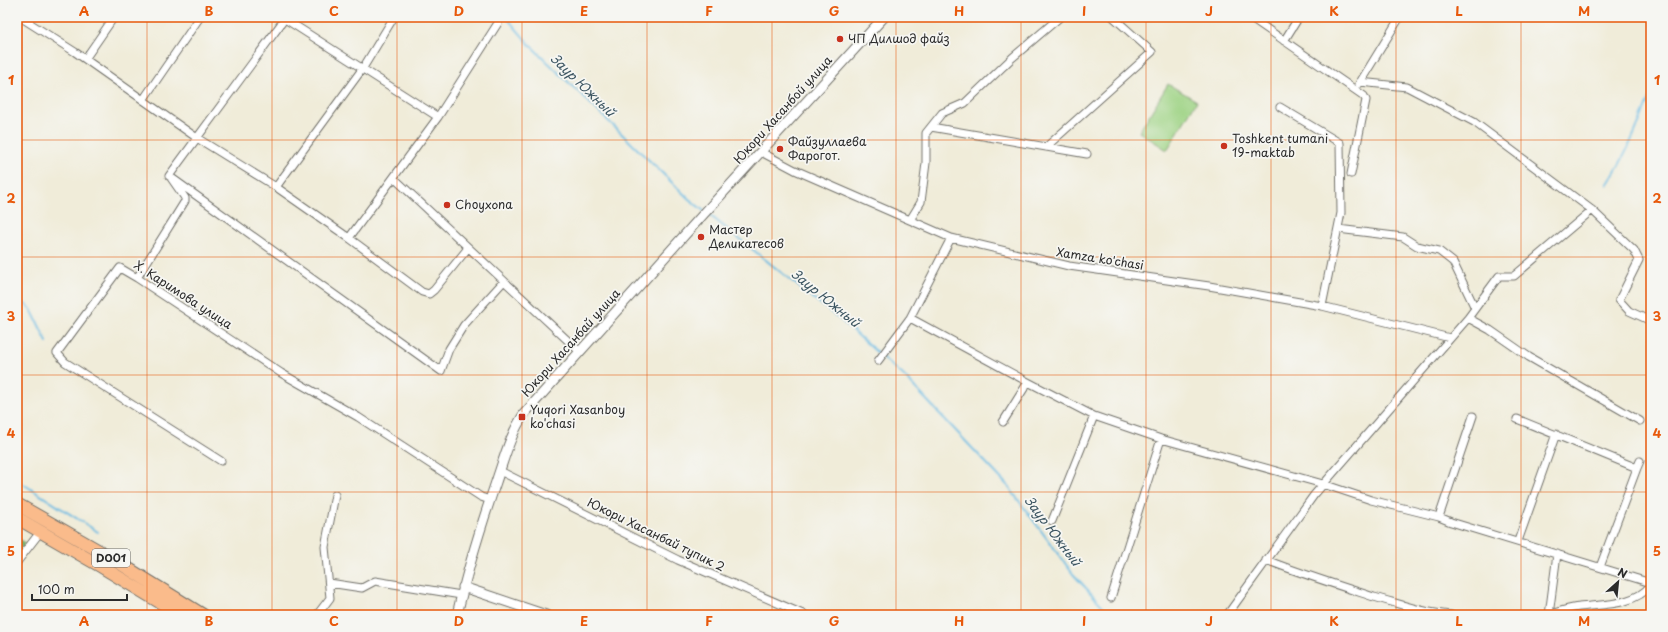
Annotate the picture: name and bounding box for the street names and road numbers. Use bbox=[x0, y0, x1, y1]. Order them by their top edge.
street label: Юкори Хасанбой улица bbox=[729, 51, 836, 167]
street label: Xamza ko'chasi bbox=[1055, 242, 1145, 274]
street label: Х. Каримова улица bbox=[131, 256, 237, 333]
street label: Юкори Хасанбай улица bbox=[517, 284, 624, 400]
street label: Юкори Хасанбай тупик 2 bbox=[584, 493, 728, 575]
road number: D001 bbox=[92, 549, 130, 567]

